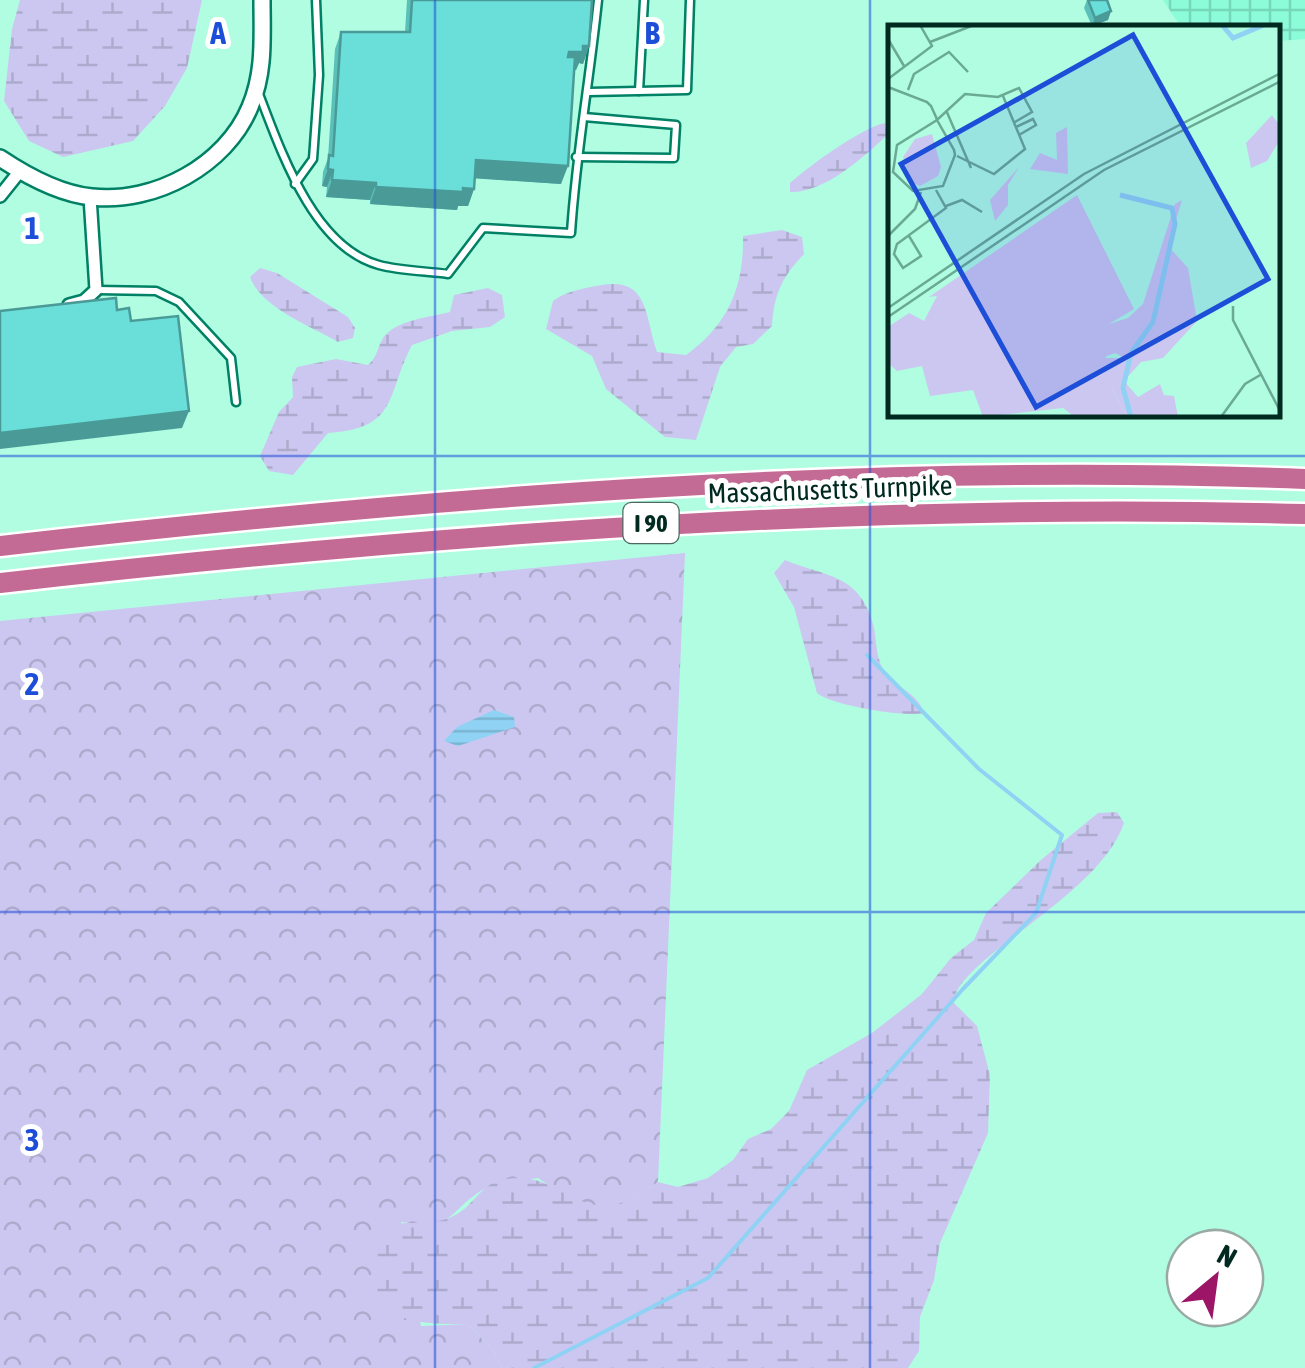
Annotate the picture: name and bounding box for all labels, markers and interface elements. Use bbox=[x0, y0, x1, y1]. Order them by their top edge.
text: A bbox=[209, 14, 226, 51]
text: B bbox=[644, 14, 660, 51]
inset map bbox=[888, 25, 1280, 418]
text: 1 bbox=[24, 209, 40, 246]
street label: Massachusetts Turnpike bbox=[707, 469, 953, 509]
road number: I 90 bbox=[624, 503, 678, 543]
text: 2 bbox=[24, 665, 40, 702]
text: 3 bbox=[24, 1121, 40, 1158]
north arrow bbox=[1165, 1228, 1265, 1328]
text: N bbox=[1212, 1238, 1242, 1274]

